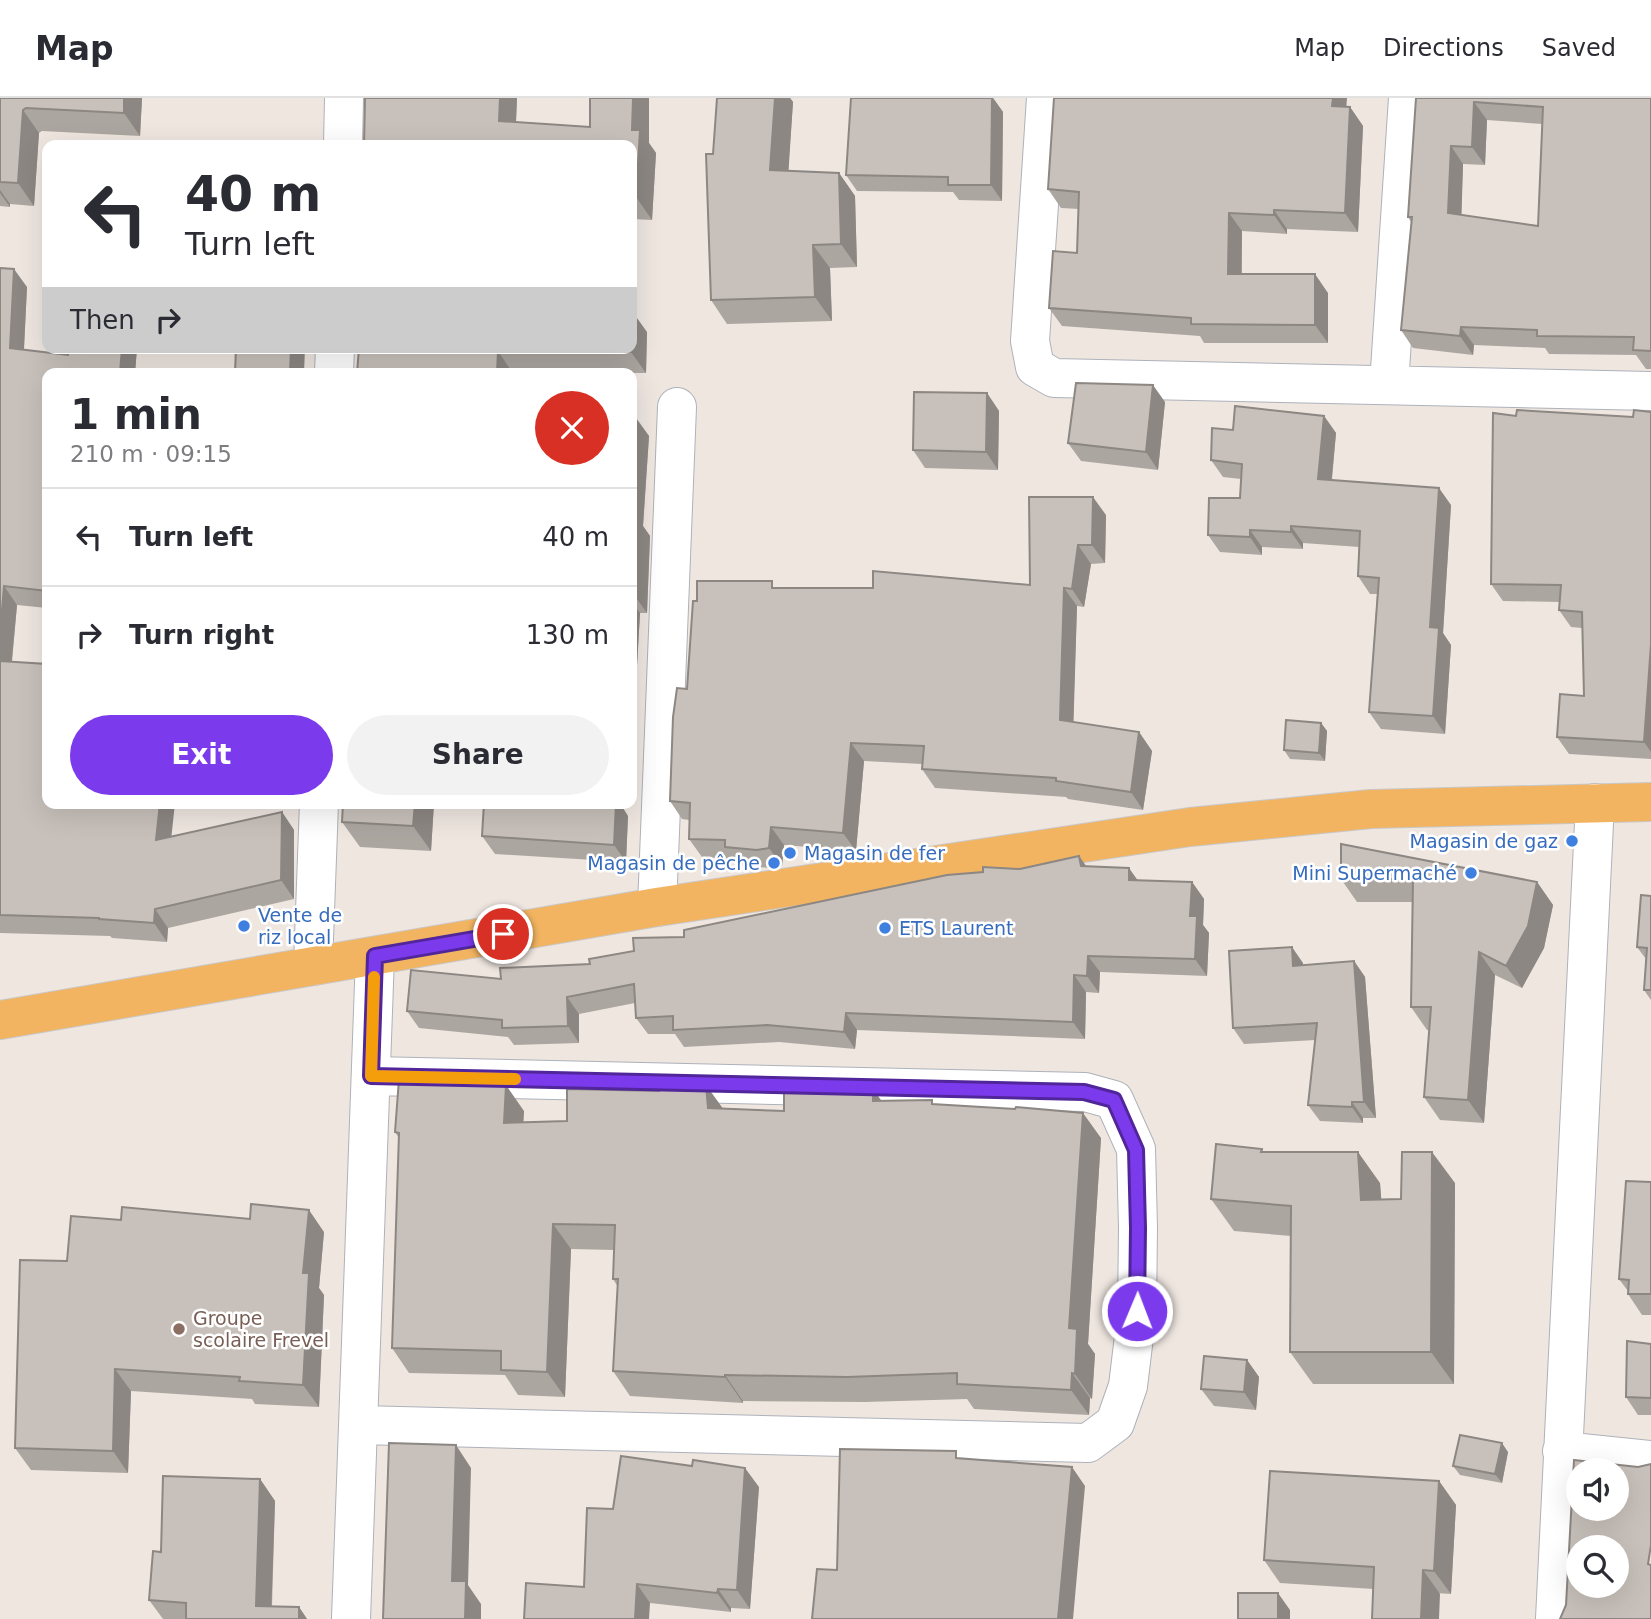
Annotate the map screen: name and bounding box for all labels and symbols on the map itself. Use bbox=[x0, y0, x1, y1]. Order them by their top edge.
place label: Magasin de gaz bbox=[1410, 830, 1558, 852]
marker: Magasin de gaz bbox=[1564, 833, 1580, 849]
place label: Magasin de fer bbox=[804, 842, 945, 864]
marker: Magasin de fer bbox=[782, 845, 798, 861]
place label: Magasin de pêche bbox=[587, 852, 760, 874]
marker: Magasin de pêche bbox=[766, 855, 782, 871]
place label: Mini Supermaché bbox=[1292, 862, 1457, 884]
marker: Mini Supermaché bbox=[1463, 865, 1479, 881]
place label: Vente de riz local bbox=[258, 904, 342, 948]
pin bbox=[473, 904, 533, 964]
place label: ETS Laurent bbox=[899, 917, 1014, 939]
marker: Vente de riz local bbox=[236, 918, 252, 934]
marker: ETS Laurent bbox=[877, 920, 893, 936]
position arrow bbox=[1100, 1274, 1174, 1348]
place label: Groupe scolaire Frevel bbox=[193, 1307, 329, 1351]
marker: Groupe scolaire Frevel bbox=[171, 1321, 187, 1337]

